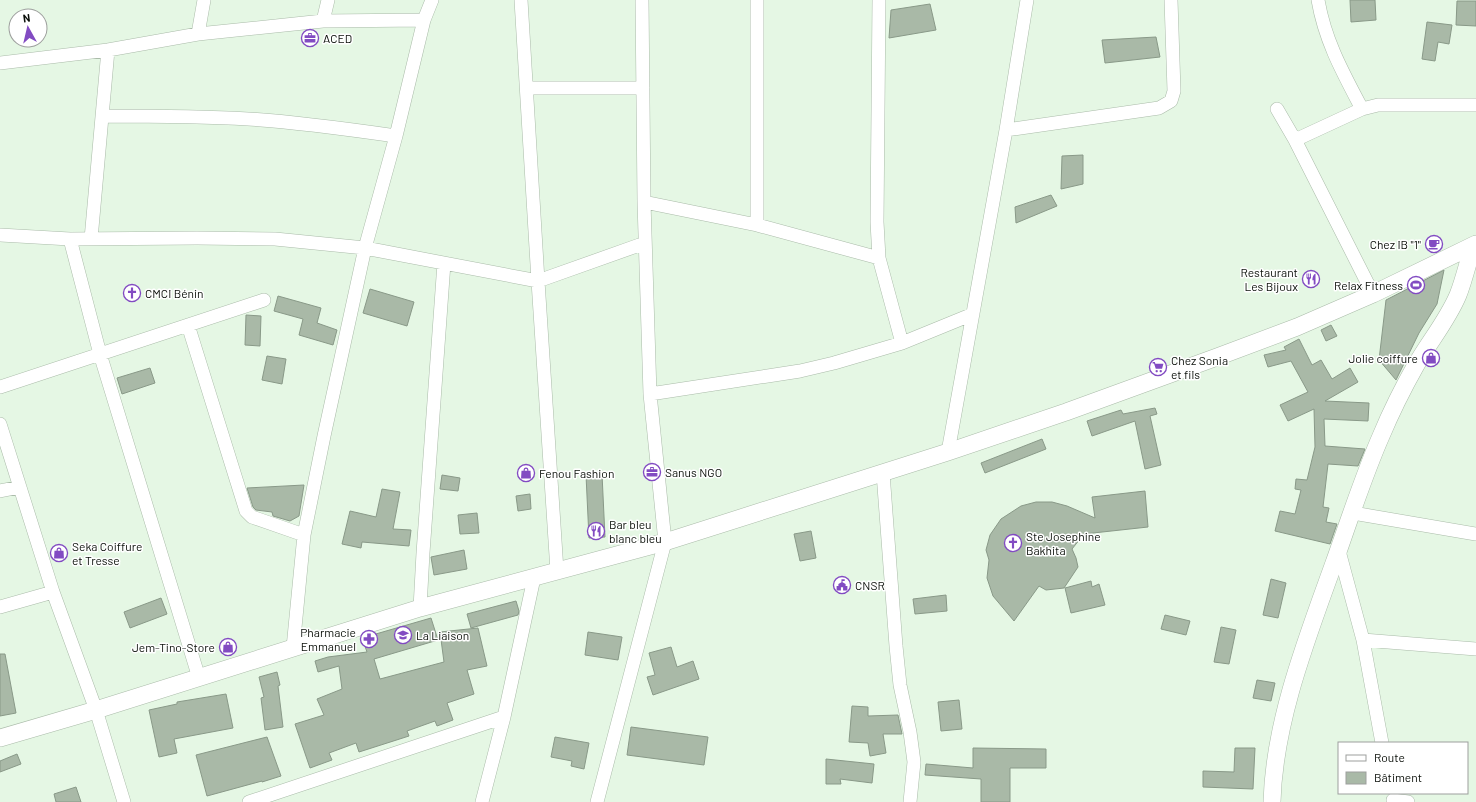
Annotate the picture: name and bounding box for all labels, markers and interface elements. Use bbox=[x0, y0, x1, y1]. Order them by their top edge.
north arrow bbox=[8, 8, 48, 48]
text: N bbox=[22, 11, 31, 25]
office icon: ACED bbox=[300, 28, 320, 48]
place label: ACED bbox=[323, 31, 352, 45]
cafe icon: Chez IB "1" bbox=[1424, 234, 1444, 254]
place label: Chez IB "1" bbox=[1370, 237, 1421, 251]
place label: Restaurant Les Bijoux bbox=[1240, 265, 1298, 293]
restaurant icon: Restaurant Les Bijoux bbox=[1301, 269, 1321, 289]
sports icon: Relax Fitness bbox=[1406, 275, 1426, 295]
place label: Relax Fitness bbox=[1334, 278, 1403, 292]
church icon: CMCI Bénin bbox=[122, 283, 142, 303]
place label: CMCI Bénin bbox=[145, 286, 204, 300]
shop icon: Jolie coiffure bbox=[1421, 348, 1441, 368]
place label: Jolie coiffure bbox=[1348, 351, 1418, 365]
place label: Chez Sonia et fils bbox=[1171, 353, 1228, 381]
supermarket icon: Chez Sonia et fils bbox=[1148, 357, 1168, 377]
office icon: Sanus NGO bbox=[642, 462, 662, 482]
shop icon: Fenou Fashion bbox=[516, 463, 536, 483]
place label: Sanus NGO bbox=[665, 465, 722, 479]
place label: Fenou Fashion bbox=[539, 466, 614, 480]
place label: Bar bleu blanc bleu bbox=[609, 517, 662, 545]
restaurant icon: Bar bleu blanc bleu bbox=[586, 521, 606, 541]
place label: Ste Josephine Bakhita bbox=[1026, 529, 1101, 557]
church icon: Ste Josephine Bakhita bbox=[1003, 533, 1023, 553]
place label: Seka Coiffure et Tresse bbox=[72, 539, 142, 567]
shop icon: Seka Coiffure et Tresse bbox=[49, 543, 69, 563]
public building icon: CNSR bbox=[832, 575, 852, 595]
place label: CNSR bbox=[855, 578, 885, 592]
place label: Pharmacie Emmanuel bbox=[300, 625, 356, 653]
school or university icon: La Liaison bbox=[393, 625, 413, 645]
place label: La Liaison bbox=[416, 628, 469, 642]
pharmacy icon: Pharmacie Emmanuel bbox=[359, 629, 379, 649]
shop icon: Jem-Tino-Store bbox=[218, 637, 238, 657]
place label: Jem-Tino-Store bbox=[132, 640, 215, 654]
legend bbox=[1338, 742, 1468, 794]
text: Route bbox=[1374, 750, 1405, 764]
text: Bâtiment bbox=[1374, 770, 1422, 784]

